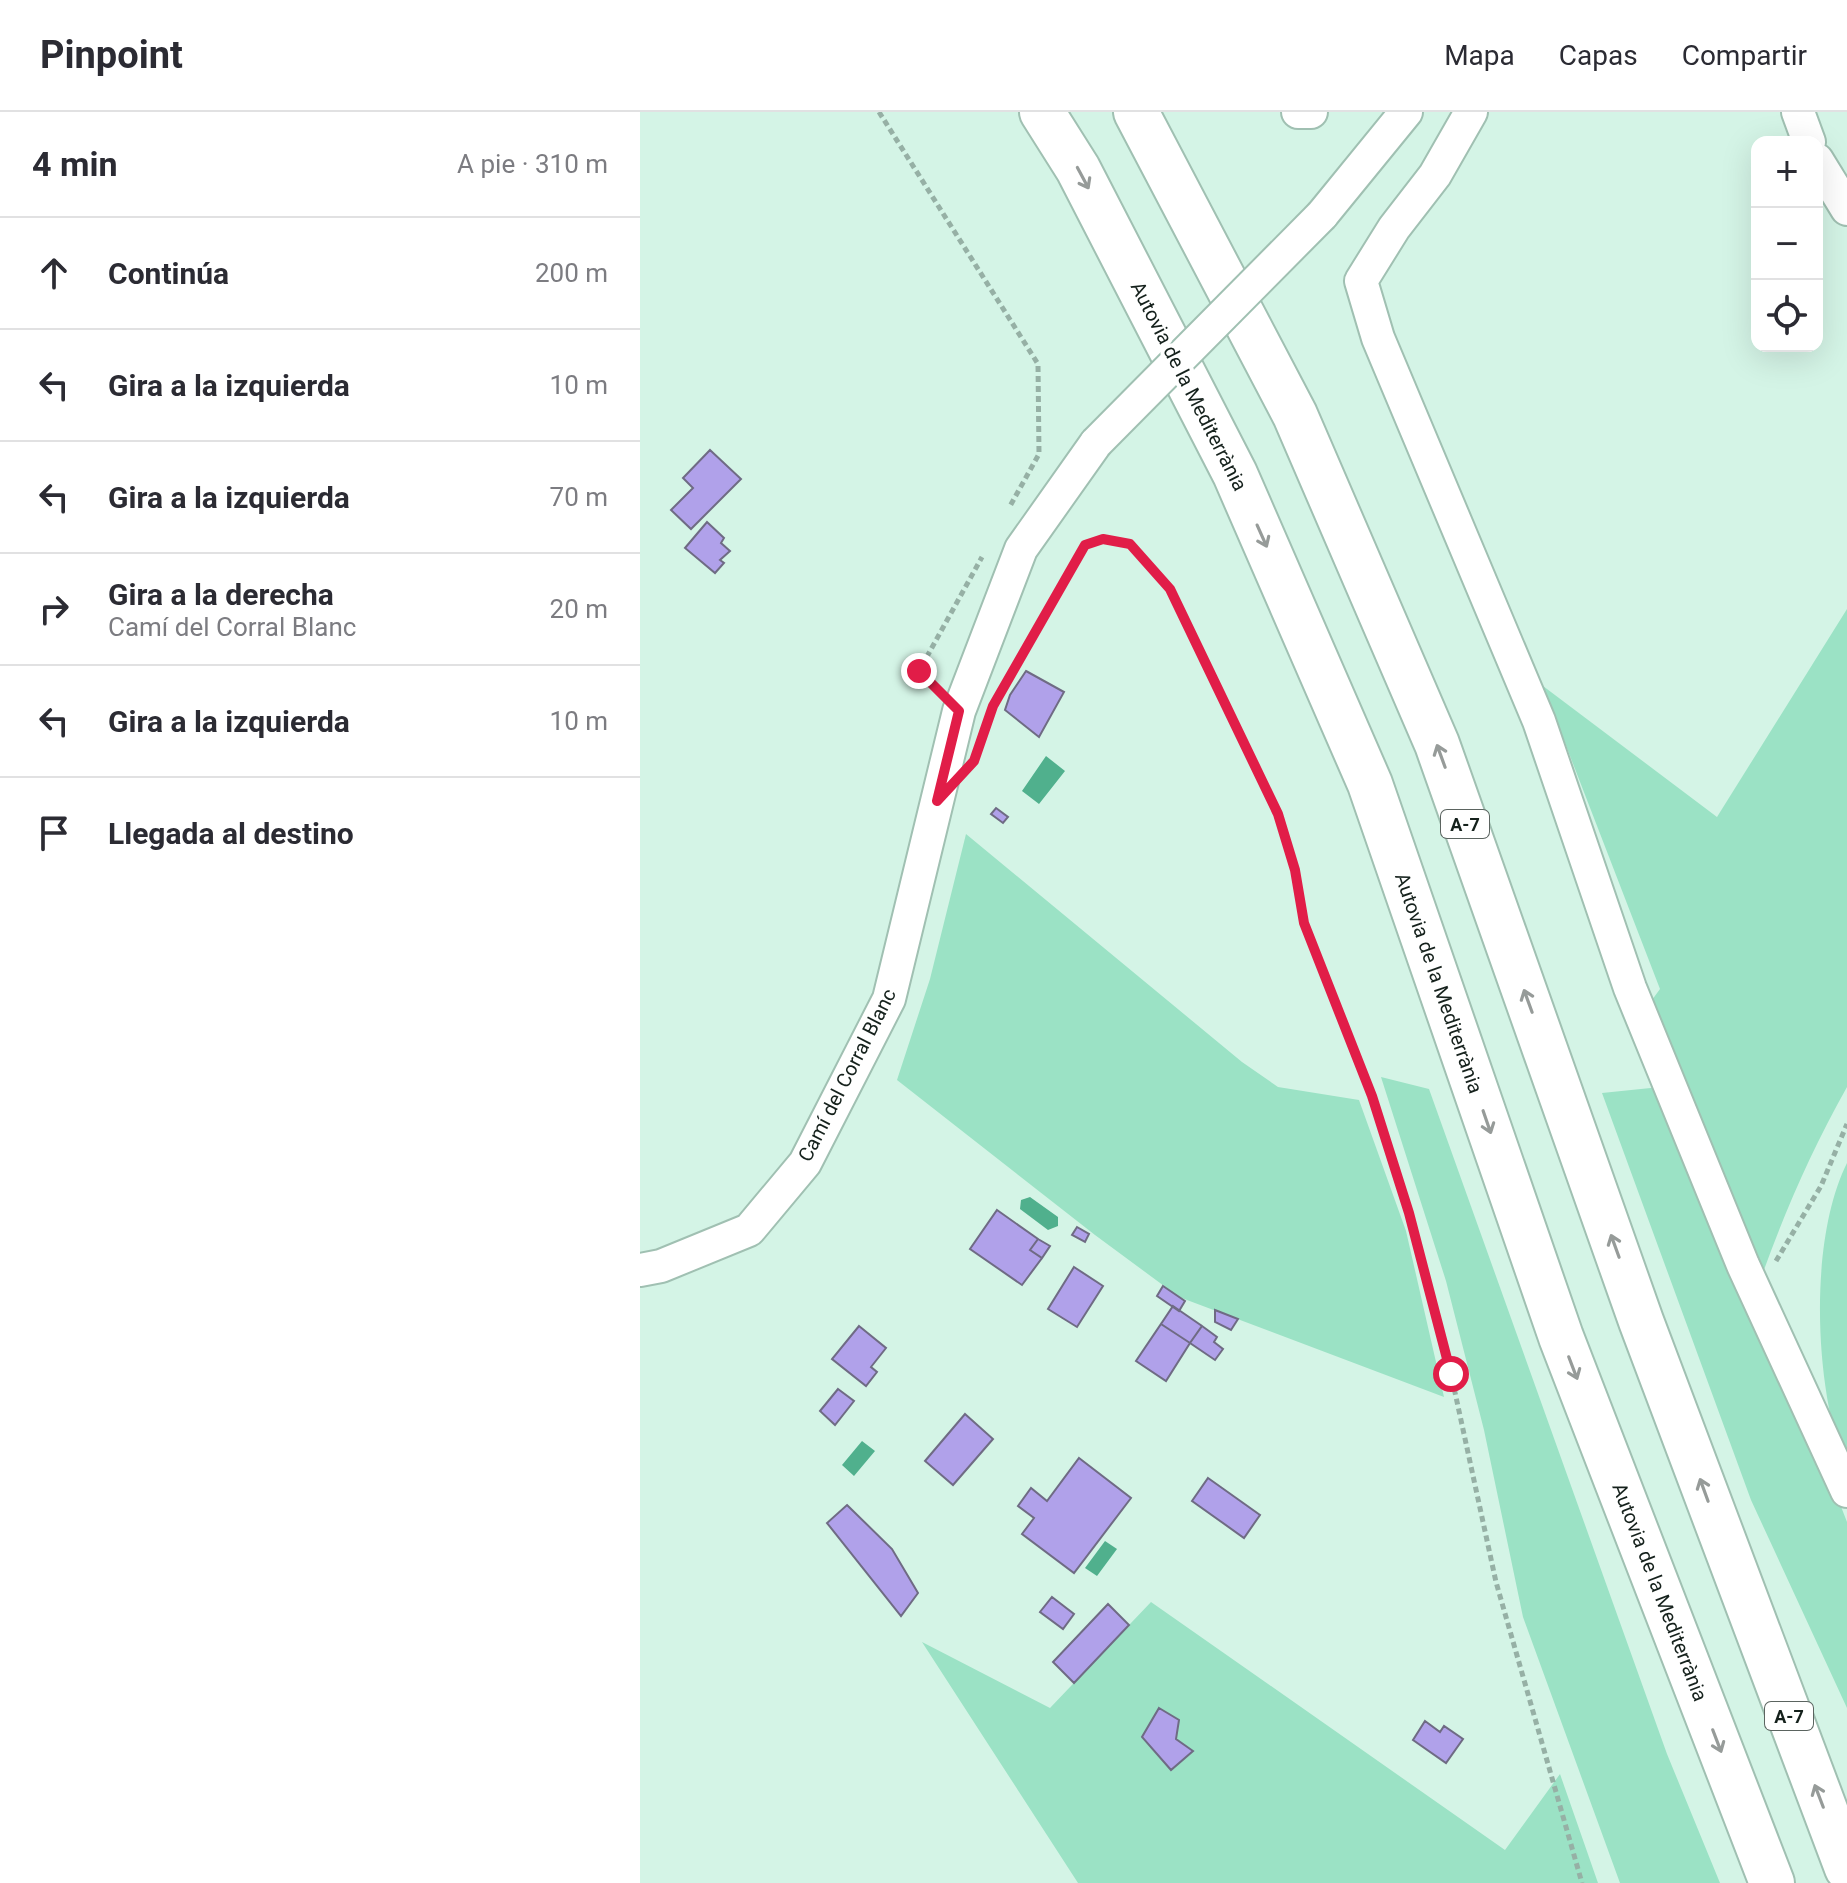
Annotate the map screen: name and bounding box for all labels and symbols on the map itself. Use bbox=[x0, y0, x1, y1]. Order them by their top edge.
one-way arrow bbox=[1075, 166, 1091, 190]
street label: Autovia de la Mediterrània bbox=[1126, 277, 1252, 495]
one-way arrow bbox=[1255, 524, 1270, 548]
route end bbox=[901, 653, 937, 689]
one-way arrow bbox=[1433, 744, 1447, 769]
road number: A-7 bbox=[1441, 810, 1489, 838]
street label: Autovia de la Mediterrània bbox=[1390, 870, 1488, 1096]
street label: Camí del Corral Blanc bbox=[793, 984, 901, 1166]
one-way arrow bbox=[1519, 989, 1534, 1014]
one-way arrow bbox=[1480, 1110, 1495, 1135]
one-way arrow bbox=[1606, 1234, 1621, 1259]
one-way arrow bbox=[1567, 1355, 1581, 1380]
route start bbox=[1433, 1356, 1469, 1392]
one-way arrow bbox=[1696, 1478, 1710, 1503]
street label: Autovia de la Mediterrània bbox=[1607, 1480, 1713, 1704]
road number: A-7 bbox=[1765, 1702, 1813, 1730]
one-way arrow bbox=[1711, 1728, 1725, 1753]
one-way arrow bbox=[1811, 1784, 1825, 1808]

